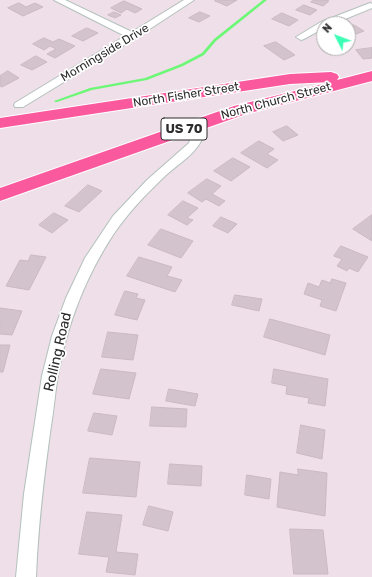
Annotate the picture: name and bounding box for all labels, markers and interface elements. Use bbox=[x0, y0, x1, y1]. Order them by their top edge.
north arrow bbox=[316, 16, 356, 56]
street label: Morningside Drive bbox=[58, 21, 152, 85]
text: N bbox=[320, 21, 335, 36]
street label: North Church Street bbox=[219, 79, 333, 123]
street label: North Fisher Street bbox=[132, 80, 240, 110]
road number: US 70 bbox=[161, 118, 207, 140]
street label: Rolling Road bbox=[41, 311, 75, 393]

